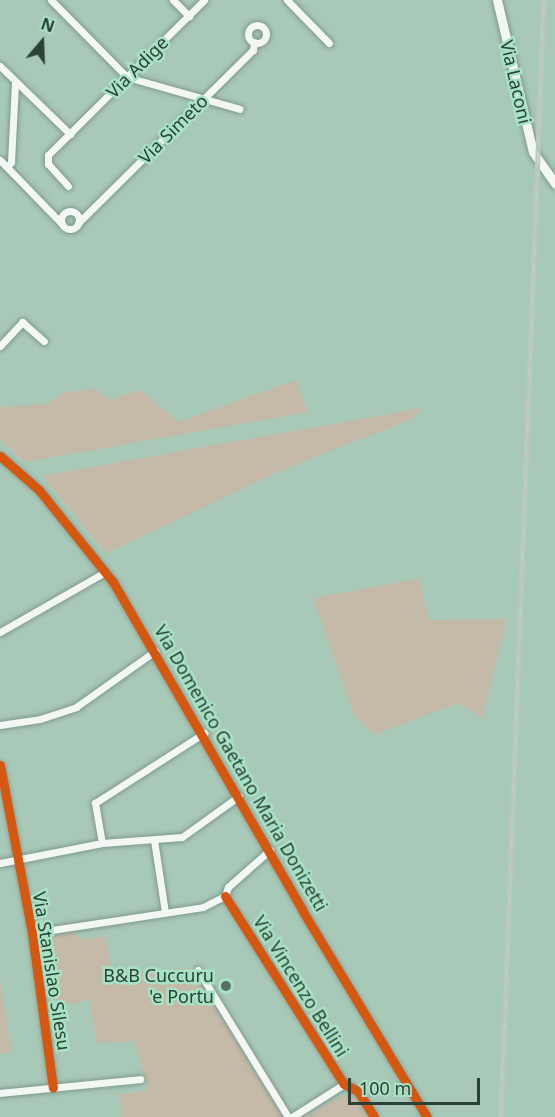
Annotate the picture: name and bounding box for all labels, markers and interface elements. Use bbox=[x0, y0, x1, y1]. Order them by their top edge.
north arrow bbox=[12, 12, 72, 72]
text: N bbox=[38, 12, 58, 37]
street label: Via Adige bbox=[102, 32, 172, 102]
street label: Via Laconi bbox=[496, 38, 536, 126]
street label: Via Simeto bbox=[134, 90, 212, 168]
street label: Via Domenico Gaetano Maria Donizetti bbox=[150, 621, 332, 915]
street label: Via Stanislao Silesu bbox=[29, 890, 75, 1052]
street label: Via Vincenzo Bellini bbox=[249, 911, 353, 1061]
place label: B&B Cuccuru 'e Portu bbox=[103, 965, 214, 1008]
marker: B&B Cuccuru 'e Portu bbox=[219, 979, 233, 993]
scale bar bbox=[351, 1066, 483, 1104]
text: 100 m bbox=[359, 1076, 411, 1100]

